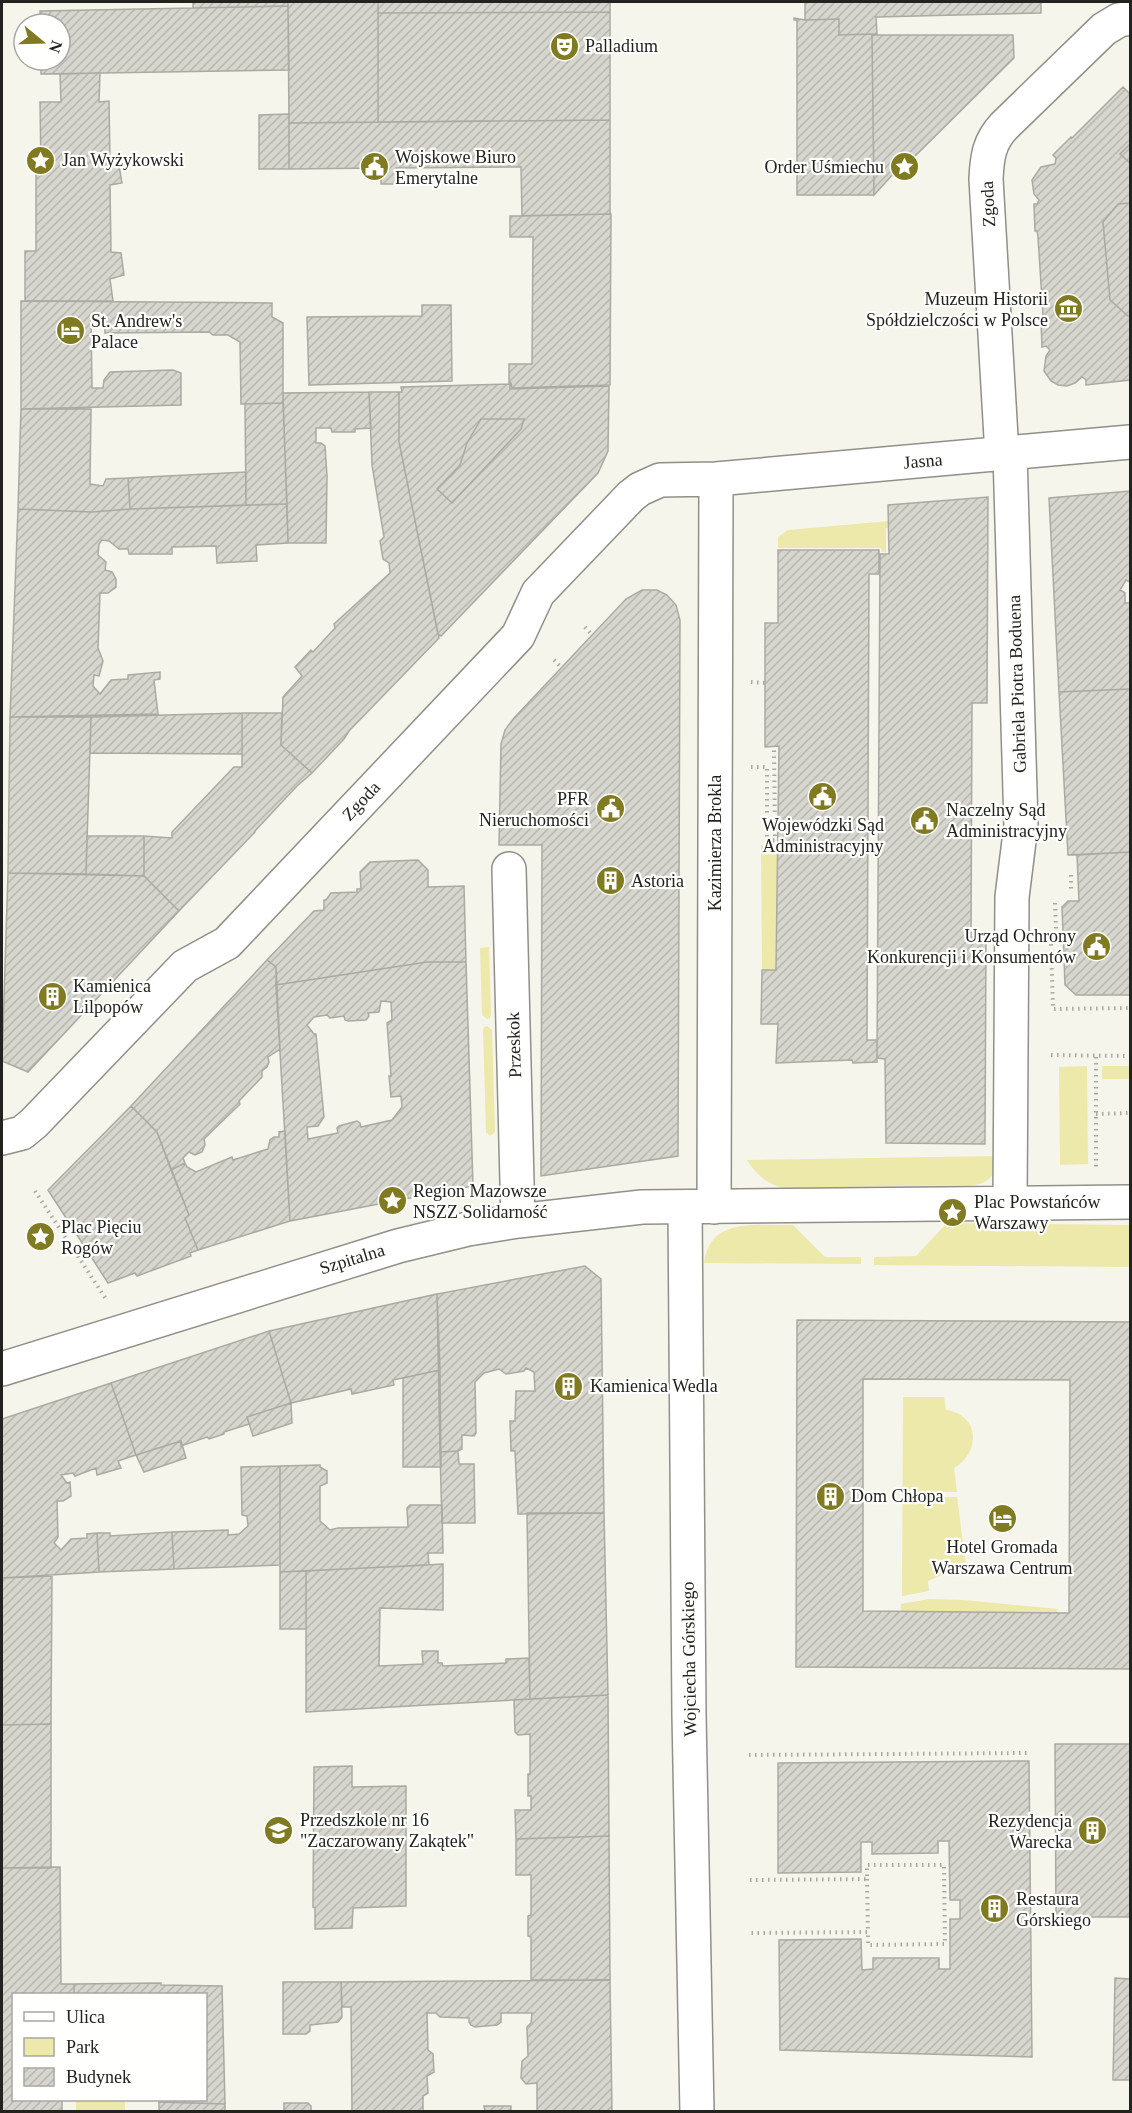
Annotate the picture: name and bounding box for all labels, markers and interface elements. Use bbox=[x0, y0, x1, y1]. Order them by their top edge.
north arrow bbox=[12, 12, 72, 72]
theatre icon: Palladium bbox=[548, 30, 580, 62]
place label: Palladium bbox=[585, 36, 658, 56]
text: N bbox=[46, 38, 66, 55]
place icon: Jan Wyżykowski bbox=[25, 144, 57, 176]
place label: Wojskowe Biuro Emerytalne bbox=[395, 147, 516, 188]
place label: Jan Wyżykowski bbox=[62, 150, 184, 170]
public building icon: Wojskowe Biuro Emerytalne bbox=[358, 151, 390, 183]
place icon: Order Uśmiechu bbox=[889, 151, 921, 183]
place label: Order Uśmiechu bbox=[765, 157, 884, 177]
street label: Zgoda bbox=[977, 181, 999, 227]
place label: Muzeum Historii Spółdzielczości w Polsce bbox=[866, 289, 1048, 330]
museum icon: Muzeum Historii Spółdzielczości w Polsce bbox=[1053, 293, 1085, 325]
place label: St. Andrew's Palace bbox=[91, 311, 182, 352]
hotel icon: St. Andrew's Palace bbox=[54, 315, 86, 347]
street label: Jasna bbox=[903, 449, 943, 473]
street label: Gabriela Piotra Boduena bbox=[1004, 595, 1030, 773]
street label: Kazimierza Brokla bbox=[705, 775, 725, 911]
street label: Zgoda bbox=[338, 777, 384, 825]
public building icon: Wojewódzki Sąd Administracyjny bbox=[807, 780, 839, 812]
place label: PFR Nieruchomości bbox=[479, 789, 589, 830]
public building icon: PFR Nieruchomości bbox=[594, 793, 626, 825]
place label: Naczelny Sąd Administracyjny bbox=[946, 800, 1067, 841]
public building icon: Naczelny Sąd Administracyjny bbox=[909, 804, 941, 836]
place label: Wojewódzki Sąd Administracyjny bbox=[762, 815, 884, 856]
building icon: Astoria bbox=[594, 865, 626, 897]
place label: Astoria bbox=[631, 871, 684, 891]
place label: Urząd Ochrony Konkurencji i Konsumentów bbox=[867, 926, 1076, 967]
public building icon: Urząd Ochrony Konkurencji i Konsumentów bbox=[1081, 930, 1113, 962]
place label: Kamienica Lilpopów bbox=[73, 976, 151, 1017]
building icon: Kamienica Lilpopów bbox=[36, 980, 68, 1012]
street label: Przeskok bbox=[503, 1012, 525, 1078]
place label: Region Mazowsze NSZZ Solidarność bbox=[413, 1181, 548, 1222]
place icon: Region Mazowsze NSZZ Solidarność bbox=[376, 1185, 408, 1217]
place label: Plac Powstańców Warszawy bbox=[974, 1192, 1100, 1233]
place icon: Plac Powstańców Warszawy bbox=[937, 1196, 969, 1228]
place label: Plac Pięciu Rogów bbox=[61, 1217, 141, 1258]
place icon: Plac Pięciu Rogów bbox=[24, 1221, 56, 1253]
street label: Szpitalna bbox=[317, 1240, 387, 1278]
building icon: Kamienica Wedla bbox=[553, 1370, 585, 1402]
place label: Kamienica Wedla bbox=[590, 1376, 718, 1396]
building icon: Dom Chłopa bbox=[814, 1480, 846, 1512]
place label: Dom Chłopa bbox=[851, 1486, 944, 1506]
hotel icon: Hotel Gromada Warszawa Centrum bbox=[986, 1502, 1018, 1534]
place label: Hotel Gromada Warszawa Centrum bbox=[932, 1537, 1073, 1578]
street label: Wojciecha Górskiego bbox=[678, 1581, 700, 1737]
place label: Przedszkole nr 16 "Zaczarowany Zakątek" bbox=[300, 1810, 474, 1851]
place label: Rezydencja Warecka bbox=[988, 1811, 1072, 1852]
school or university icon: Przedszkole nr 16 "Zaczarowany Zakątek" bbox=[263, 1814, 295, 1846]
building icon: Rezydencja Warecka bbox=[1077, 1815, 1109, 1847]
place label: Restaura Górskiego bbox=[1016, 1889, 1091, 1930]
building icon: Restaura Górskiego bbox=[979, 1893, 1011, 1925]
legend bbox=[12, 1993, 207, 2101]
text: Ulica bbox=[66, 2007, 105, 2027]
text: Park bbox=[66, 2037, 99, 2057]
text: Budynek bbox=[66, 2067, 131, 2087]

